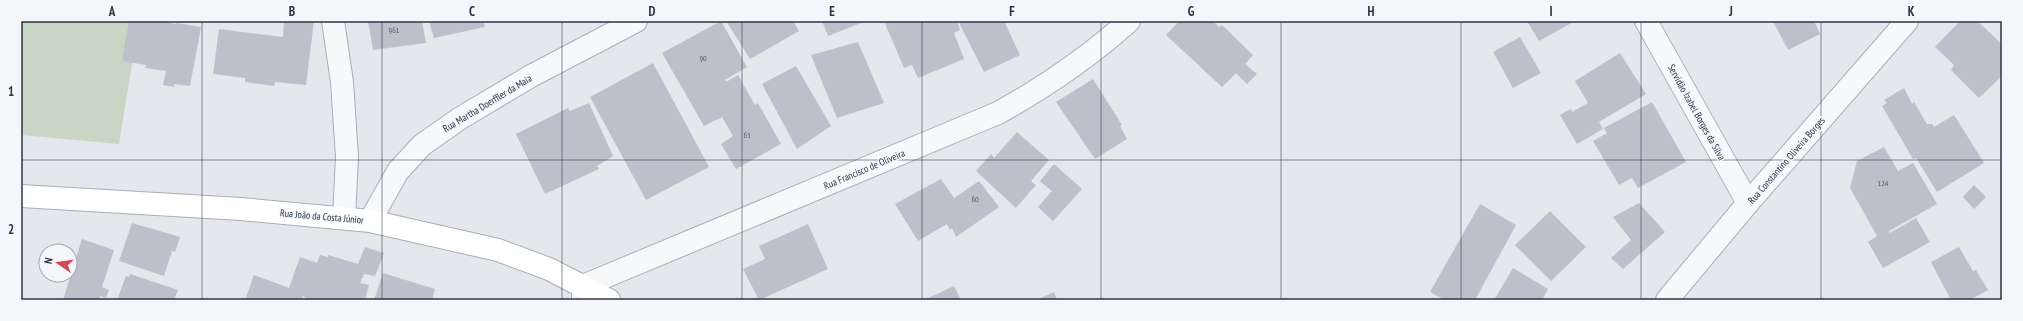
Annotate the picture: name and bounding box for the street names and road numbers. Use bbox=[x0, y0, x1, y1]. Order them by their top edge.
street label: Servidão Izabel Borges da Silva bbox=[1665, 62, 1728, 162]
street label: Rua Martha Doerffler da Maia bbox=[440, 72, 534, 135]
street label: Rua Constantino Oliveira Borges bbox=[1745, 114, 1828, 207]
street label: Rua Francisco de Oliveira bbox=[822, 146, 907, 192]
street label: Rua João da Costa Júnior bbox=[279, 206, 365, 227]

